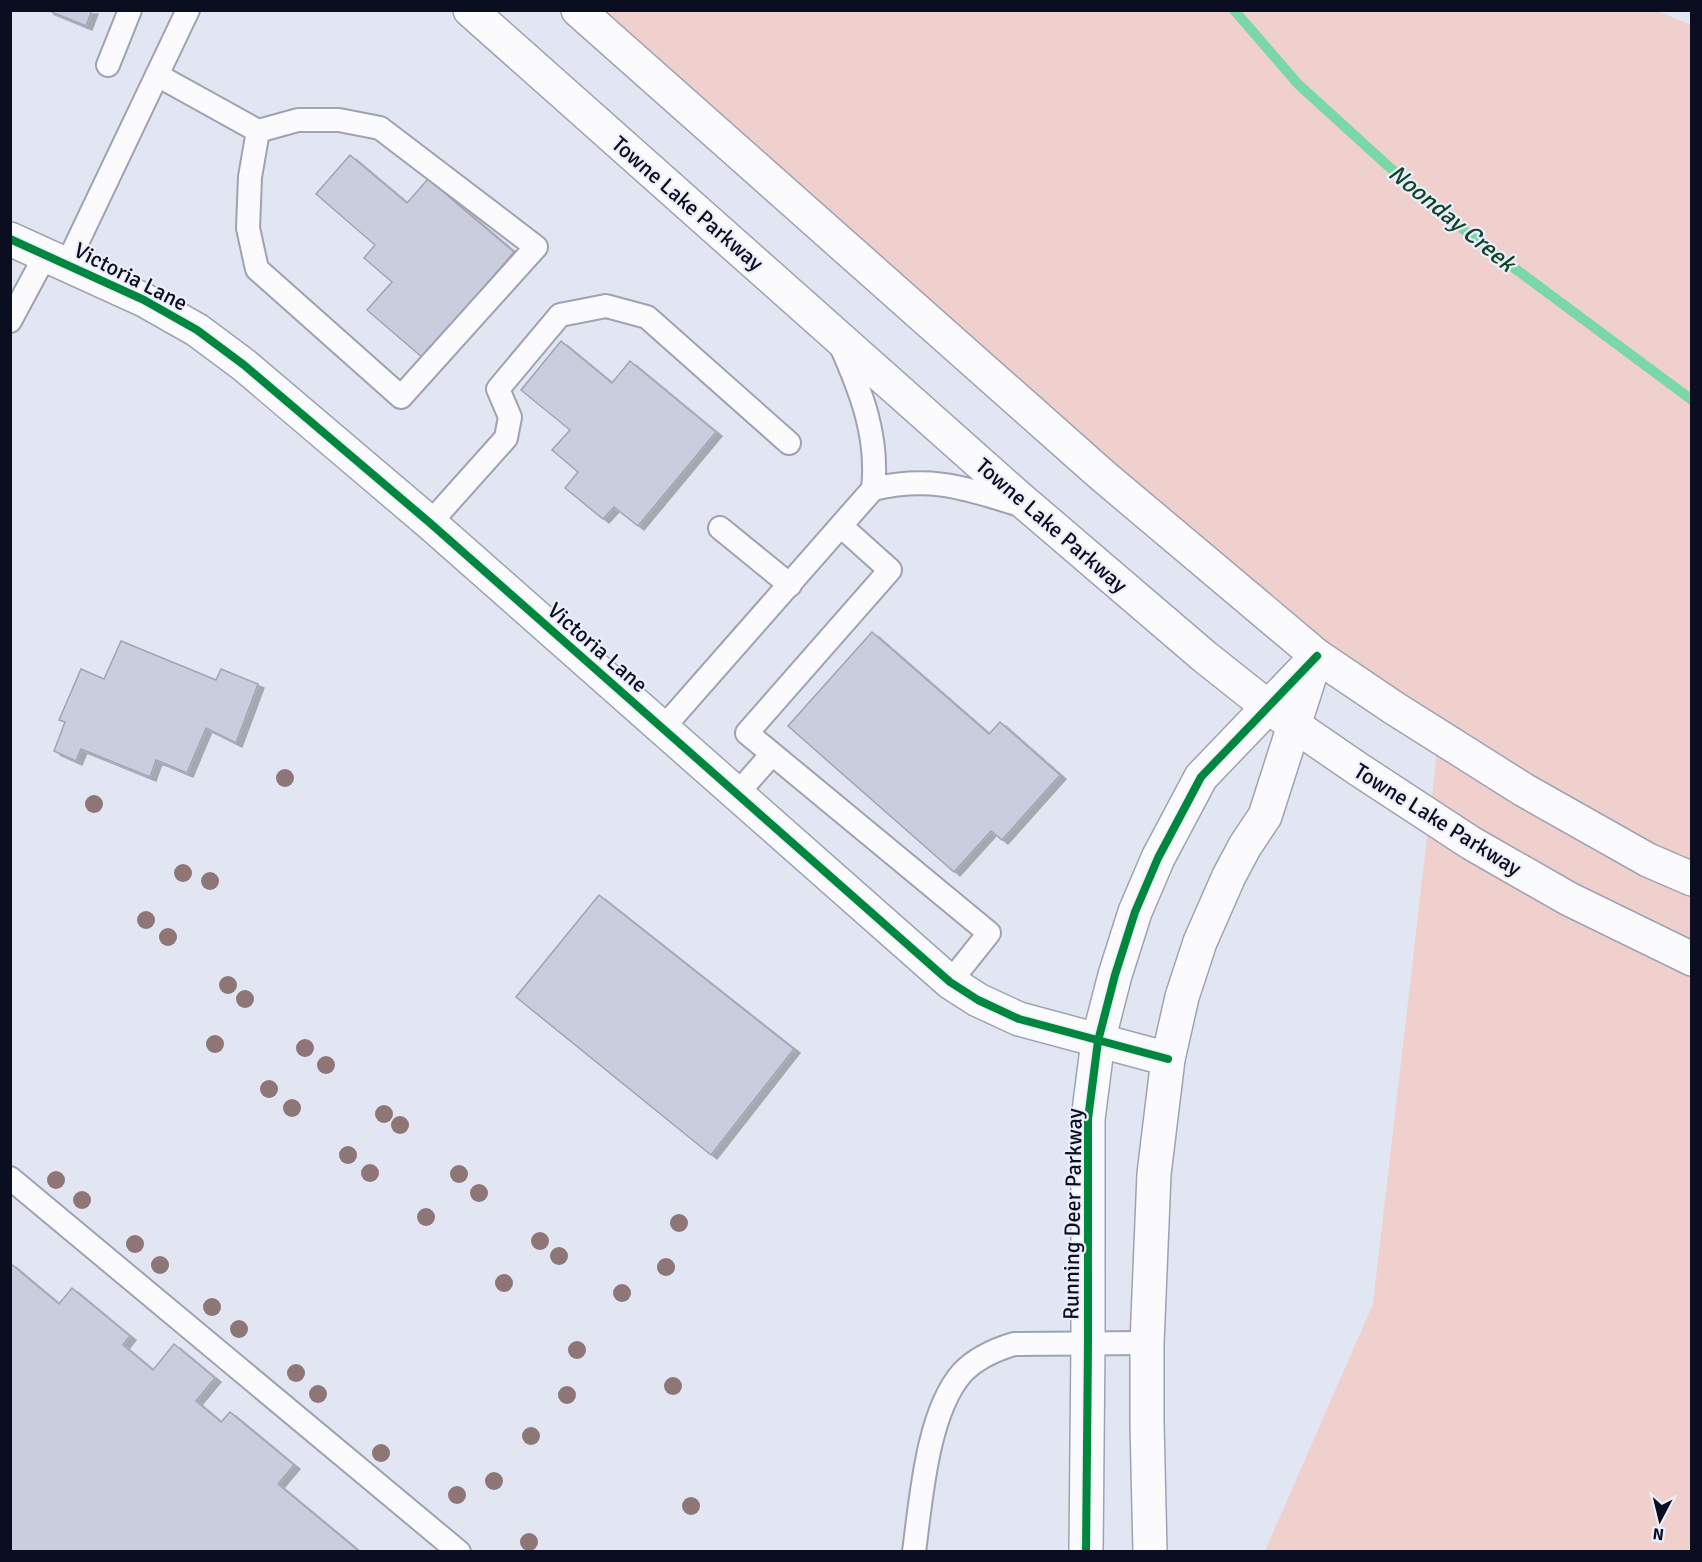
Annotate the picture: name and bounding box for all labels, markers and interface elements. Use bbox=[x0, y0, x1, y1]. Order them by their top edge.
street label: Towne Lake Parkway bbox=[606, 130, 769, 277]
water label: Noonday Creek bbox=[1383, 158, 1523, 279]
street label: Victoria Lane bbox=[69, 236, 192, 317]
street label: Towne Lake Parkway bbox=[970, 452, 1133, 599]
street label: Victoria Lane bbox=[542, 597, 653, 698]
street label: Towne Lake Parkway bbox=[1349, 757, 1527, 882]
street label: Running Deer Parkway bbox=[1057, 1107, 1088, 1320]
north arrow bbox=[1630, 1490, 1690, 1550]
text: N bbox=[1652, 1523, 1665, 1544]

